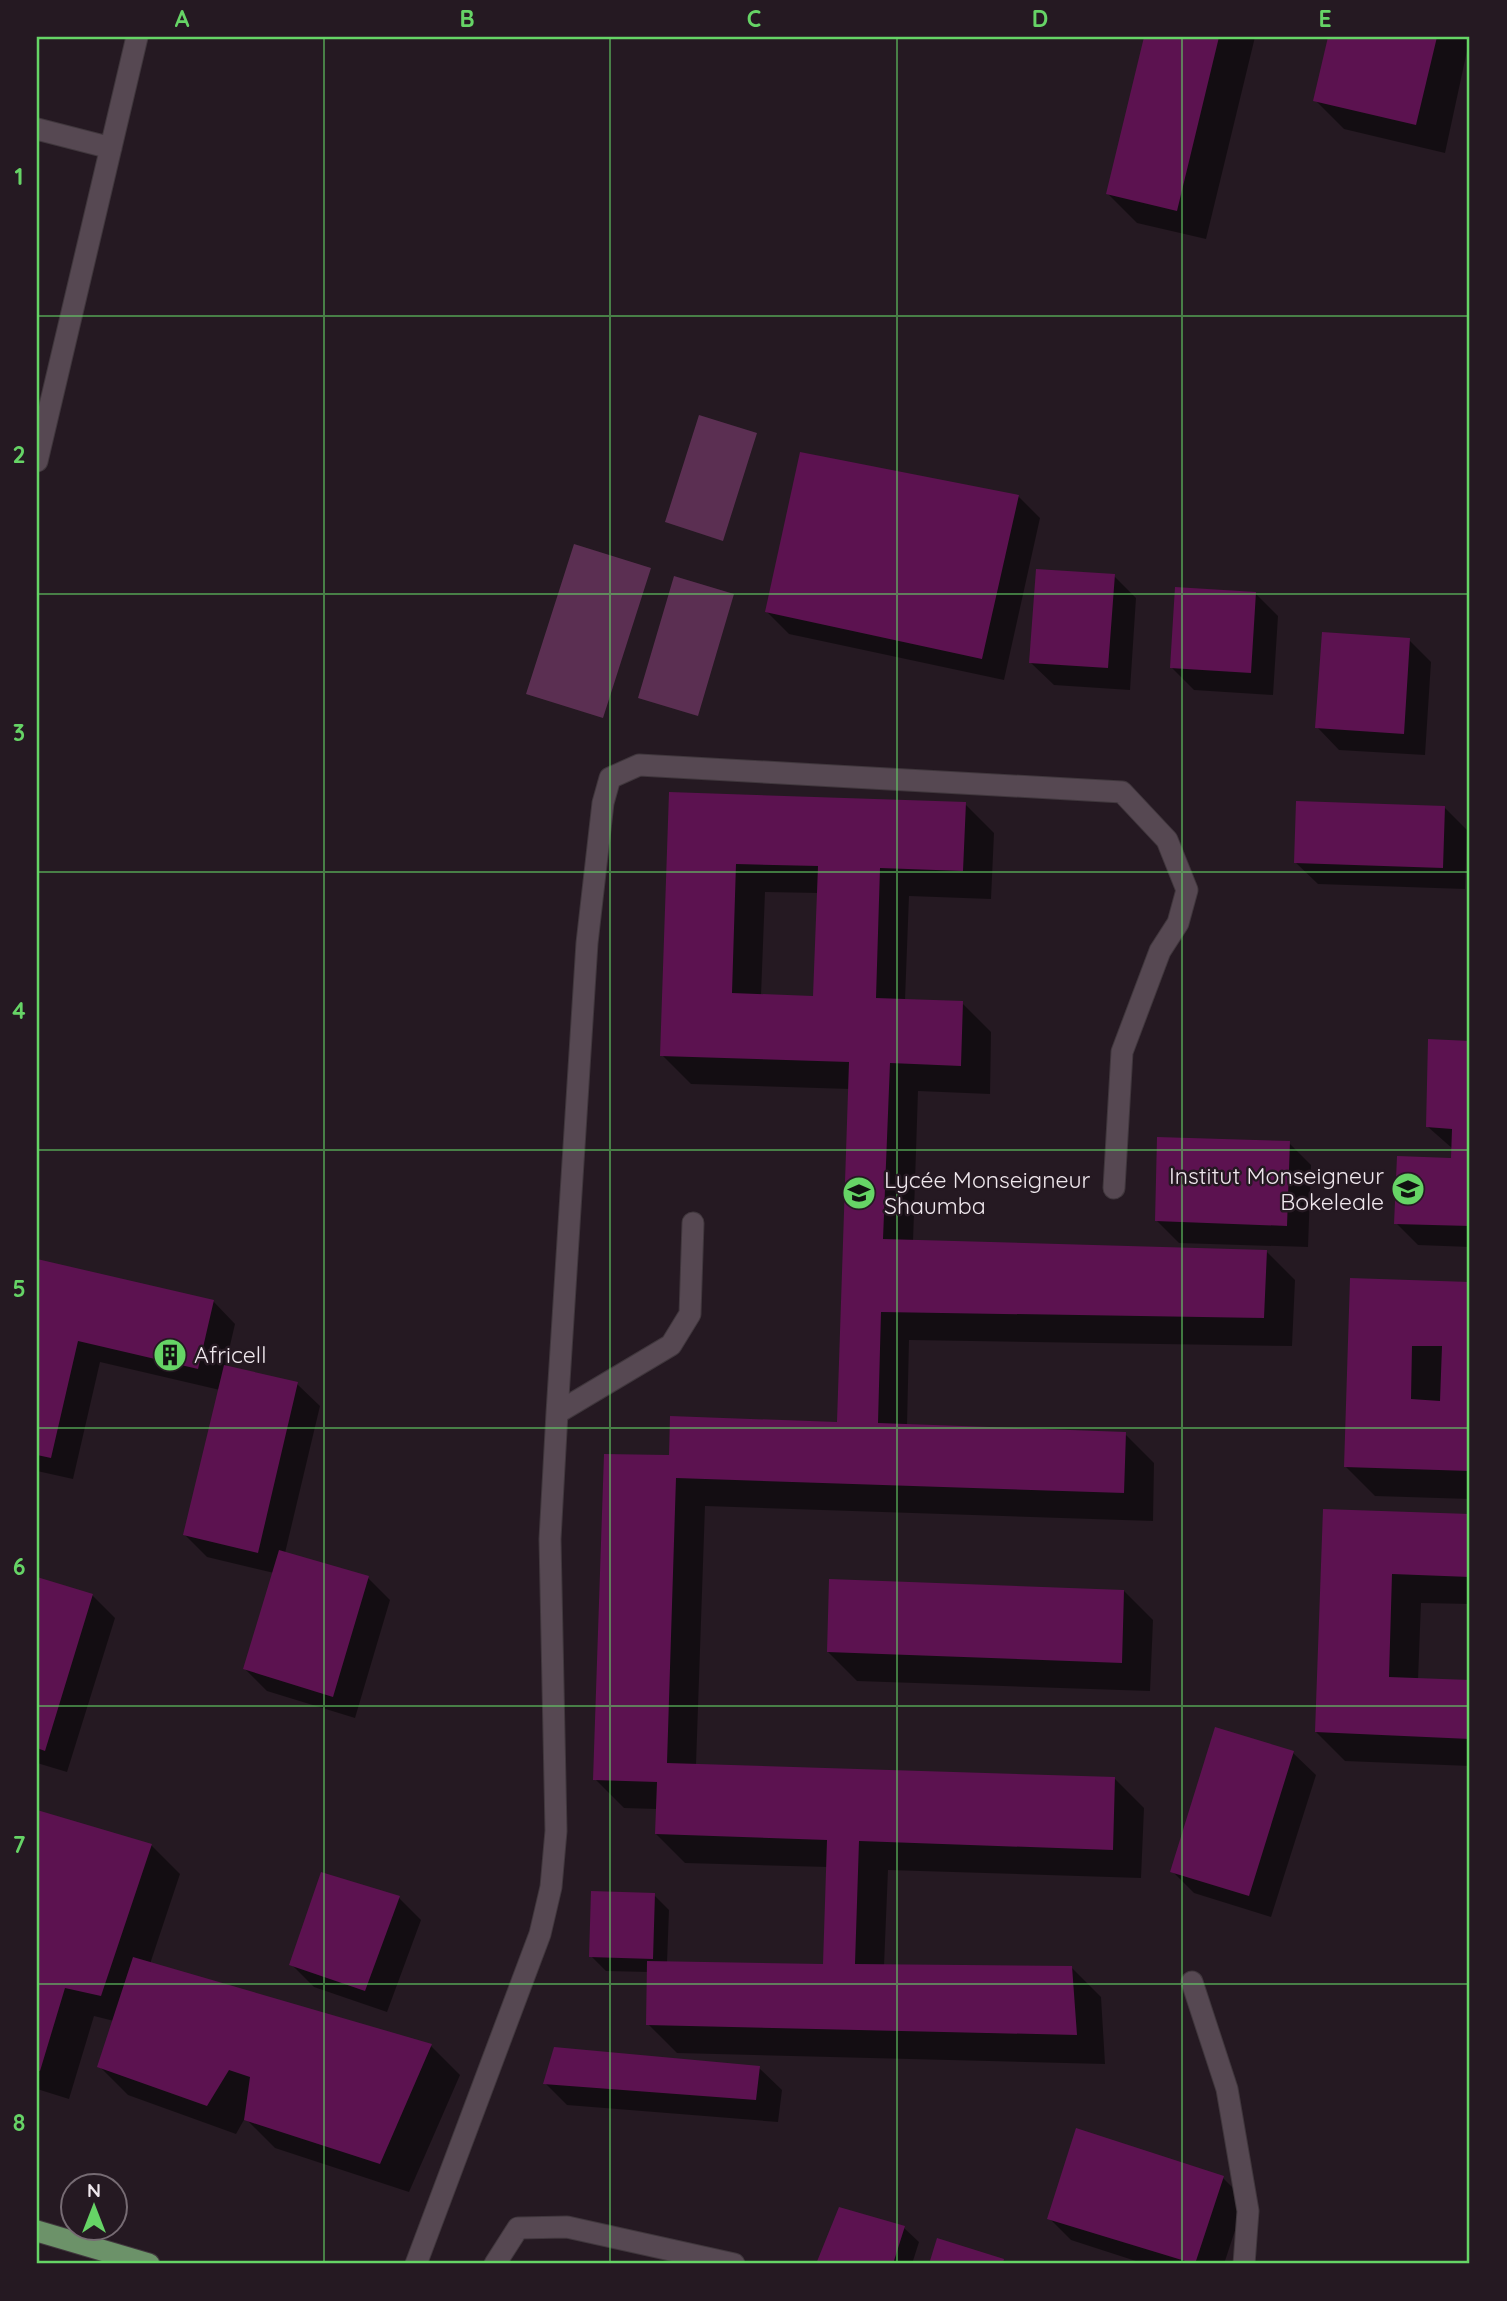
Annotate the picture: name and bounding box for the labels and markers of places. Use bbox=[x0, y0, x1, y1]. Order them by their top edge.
place label: Institut Monseigneur Bokeleale bbox=[1169, 1161, 1384, 1216]
place label: Lycée Monseigneur Shaumba bbox=[884, 1165, 1091, 1220]
school or university icon: Institut Monseigneur Bokeleale bbox=[1389, 1170, 1427, 1208]
school or university icon: Lycée Monseigneur Shaumba bbox=[840, 1174, 878, 1212]
building icon: Africell bbox=[151, 1336, 189, 1374]
place label: Africell bbox=[194, 1340, 266, 1369]

